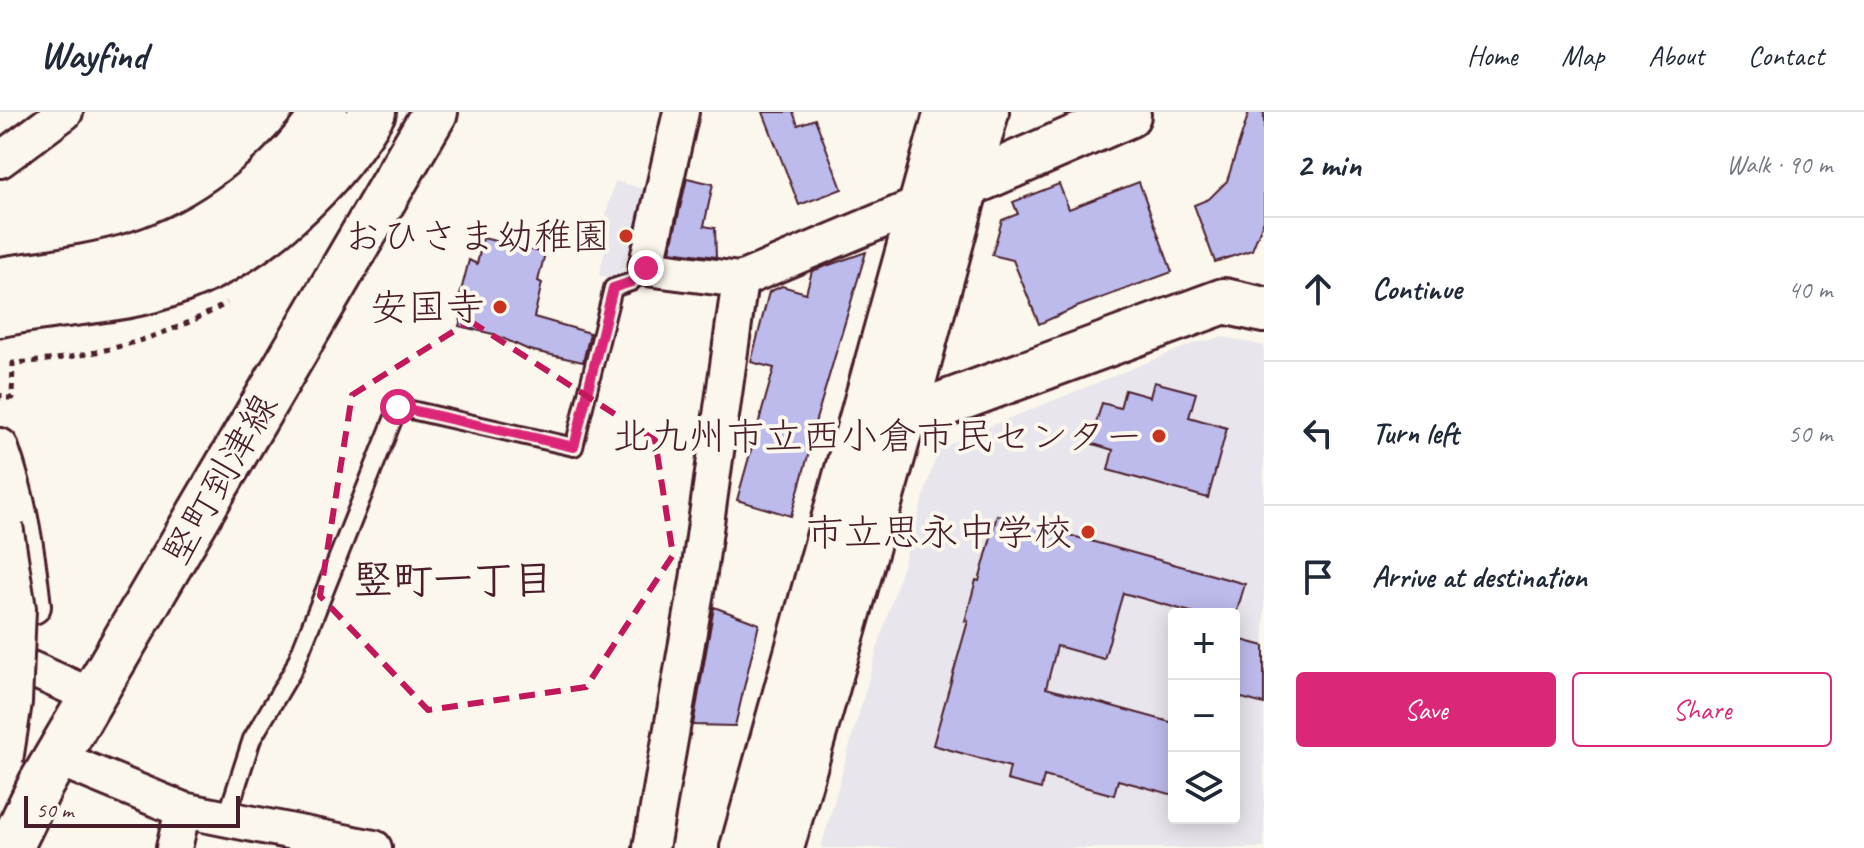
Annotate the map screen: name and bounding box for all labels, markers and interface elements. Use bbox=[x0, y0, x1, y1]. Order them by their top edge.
text: Wayfind bbox=[40, 32, 147, 79]
text: Home bbox=[1467, 38, 1517, 73]
text: Map bbox=[1561, 38, 1604, 73]
text: About bbox=[1648, 38, 1704, 73]
text: Contact bbox=[1748, 38, 1824, 73]
text: 2 min bbox=[1296, 143, 1361, 186]
text: Walk · 90 m bbox=[1726, 148, 1832, 181]
place label: おひさま幼稚園 bbox=[344, 213, 610, 260]
marker: おひさま幼稚園 bbox=[617, 227, 635, 245]
route end bbox=[628, 250, 664, 286]
icon: ahead bbox=[1296, 267, 1340, 311]
text: Continue bbox=[1372, 270, 1462, 308]
text: 40 m bbox=[1788, 273, 1832, 306]
place label: 安国寺 bbox=[370, 284, 484, 331]
marker: 安国寺 bbox=[491, 298, 509, 316]
street label: 堅町到津線 bbox=[152, 385, 288, 573]
route start bbox=[380, 389, 416, 425]
icon: left bbox=[1296, 411, 1340, 455]
place label: 北九州市立西小倉市民センター bbox=[613, 413, 1143, 460]
text: Turn left bbox=[1372, 414, 1459, 452]
text: 50 m bbox=[1788, 417, 1832, 450]
marker: 北九州市立西小倉市民センター bbox=[1150, 427, 1168, 445]
place label: 市立思永中学校 bbox=[806, 509, 1072, 556]
marker: 市立思永中学校 bbox=[1079, 523, 1097, 541]
district label: 竪町一丁目 bbox=[353, 555, 553, 605]
icon: arrive bbox=[1296, 555, 1340, 599]
text: Arrive at destination bbox=[1372, 558, 1587, 596]
map controls bbox=[1168, 608, 1240, 824]
button: + bbox=[1168, 608, 1240, 680]
button: Save bbox=[1296, 672, 1556, 747]
button: Share bbox=[1572, 672, 1832, 747]
button: − bbox=[1168, 680, 1240, 752]
button: layers bbox=[1168, 752, 1240, 824]
scale bar bbox=[24, 792, 240, 828]
text: 50 m bbox=[36, 796, 73, 824]

